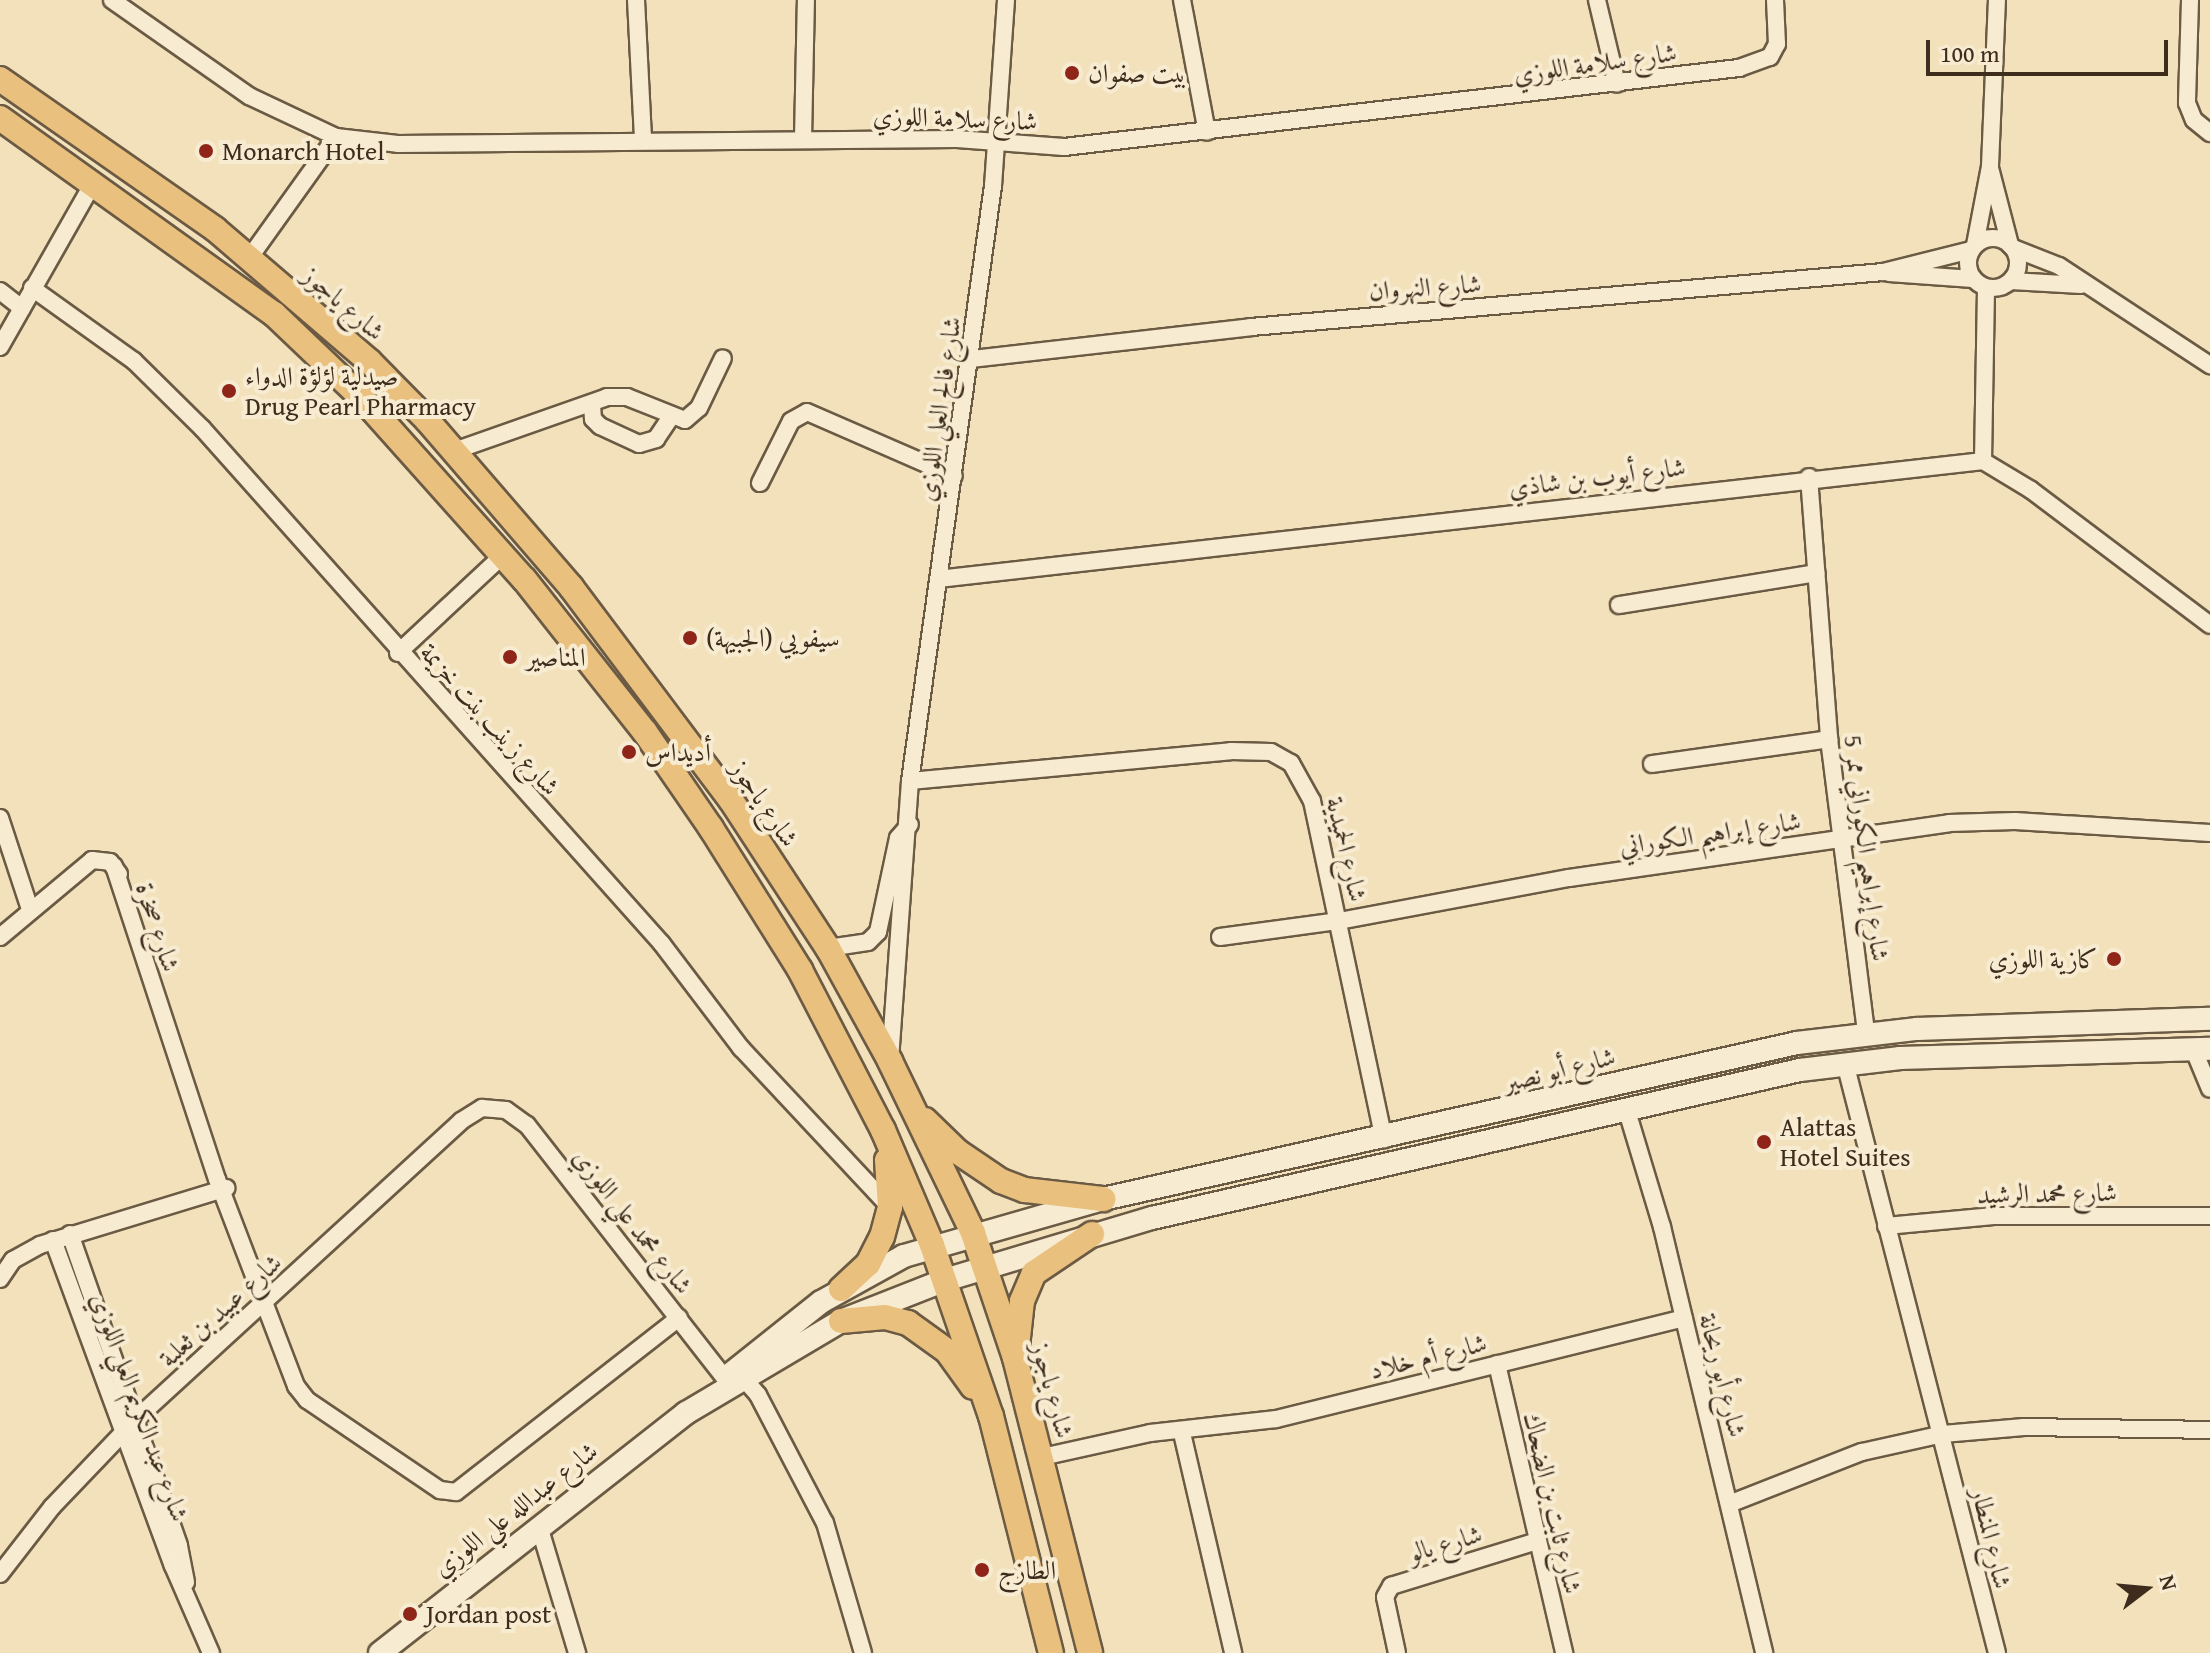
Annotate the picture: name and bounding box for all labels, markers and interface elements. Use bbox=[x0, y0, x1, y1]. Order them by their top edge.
scale bar bbox=[1930, 24, 2172, 74]
street label: شارع سلامة اللوزي bbox=[1511, 36, 1679, 90]
text: 100 m bbox=[1940, 36, 2000, 71]
place label: بيت صفوان bbox=[1088, 57, 1187, 89]
marker: بيت صفوان bbox=[1063, 64, 1081, 82]
street label: شارع سلامة اللوزي bbox=[872, 100, 1038, 136]
place label: Monarch Hotel bbox=[222, 135, 384, 167]
marker: Monarch Hotel bbox=[197, 142, 215, 160]
street label: شارع ياجوز bbox=[297, 259, 391, 347]
street label: شارع النهروان bbox=[1368, 268, 1482, 306]
street label: شارع فالح العلي اللوزي bbox=[911, 315, 967, 503]
place label: صيدلية لؤلؤة الدواء Drug Pearl Pharmacy bbox=[245, 360, 476, 422]
marker: صيدلية لؤلؤة الدواء Drug Pearl Pharmacy bbox=[220, 382, 238, 400]
street label: شارع أيوب بن شاذي bbox=[1507, 451, 1687, 503]
place label: سيفويي (الجبيهة) bbox=[706, 622, 840, 654]
marker: سيفويي (الجبيهة) bbox=[681, 629, 699, 647]
street label: شارع زينب بنت خزيمة bbox=[414, 637, 566, 801]
place label: المناصير bbox=[526, 641, 586, 673]
marker: المناصير bbox=[501, 648, 519, 666]
street label: شارع إبراهيم الكوراني ممر 5 bbox=[1838, 733, 1896, 963]
place label: أديداس bbox=[645, 736, 711, 768]
marker: أديداس bbox=[620, 743, 638, 761]
street label: شارع ياجوز bbox=[725, 754, 805, 852]
street label: شارع الحميدية bbox=[1320, 793, 1374, 905]
street label: شارع إبراهيم الكوراني bbox=[1617, 805, 1803, 861]
street label: شارع صخرة bbox=[129, 879, 187, 975]
place label: كازية اللوزي bbox=[1988, 943, 2098, 975]
marker: كازية اللوزي bbox=[2105, 950, 2123, 968]
street label: شارع أبو نصير bbox=[1500, 1040, 1618, 1098]
place label: Alattas Hotel Suites bbox=[1780, 1111, 1911, 1172]
marker: Alattas Hotel Suites bbox=[1755, 1133, 1773, 1151]
street label: شارع محمد علي اللوزي bbox=[566, 1142, 700, 1300]
street label: شارع محمد الرشيد bbox=[1977, 1176, 2117, 1210]
street label: شارع عبيد بن ثعلبة bbox=[152, 1247, 288, 1373]
street label: شارع عبد الكريم العلي اللوزي bbox=[84, 1288, 196, 1526]
street label: شارع أبو ريحانة bbox=[1693, 1310, 1753, 1440]
street label: شارع أم خلاد bbox=[1366, 1326, 1490, 1386]
street label: شارع ياجوز bbox=[1025, 1339, 1081, 1441]
street label: شارع ثابت بن الضحاك bbox=[1517, 1409, 1589, 1597]
street label: شارع عبدالله علي اللوزي bbox=[426, 1435, 604, 1583]
street label: شارع المنطار bbox=[1965, 1484, 2019, 1592]
street label: شارع يالو bbox=[1405, 1518, 1485, 1568]
north arrow bbox=[2106, 1549, 2186, 1629]
place label: الطازج bbox=[998, 1554, 1056, 1586]
marker: الطازج bbox=[973, 1561, 991, 1579]
text: N bbox=[2152, 1571, 2186, 1594]
place label: Jordan post bbox=[426, 1598, 551, 1630]
marker: Jordan post bbox=[401, 1605, 419, 1623]

